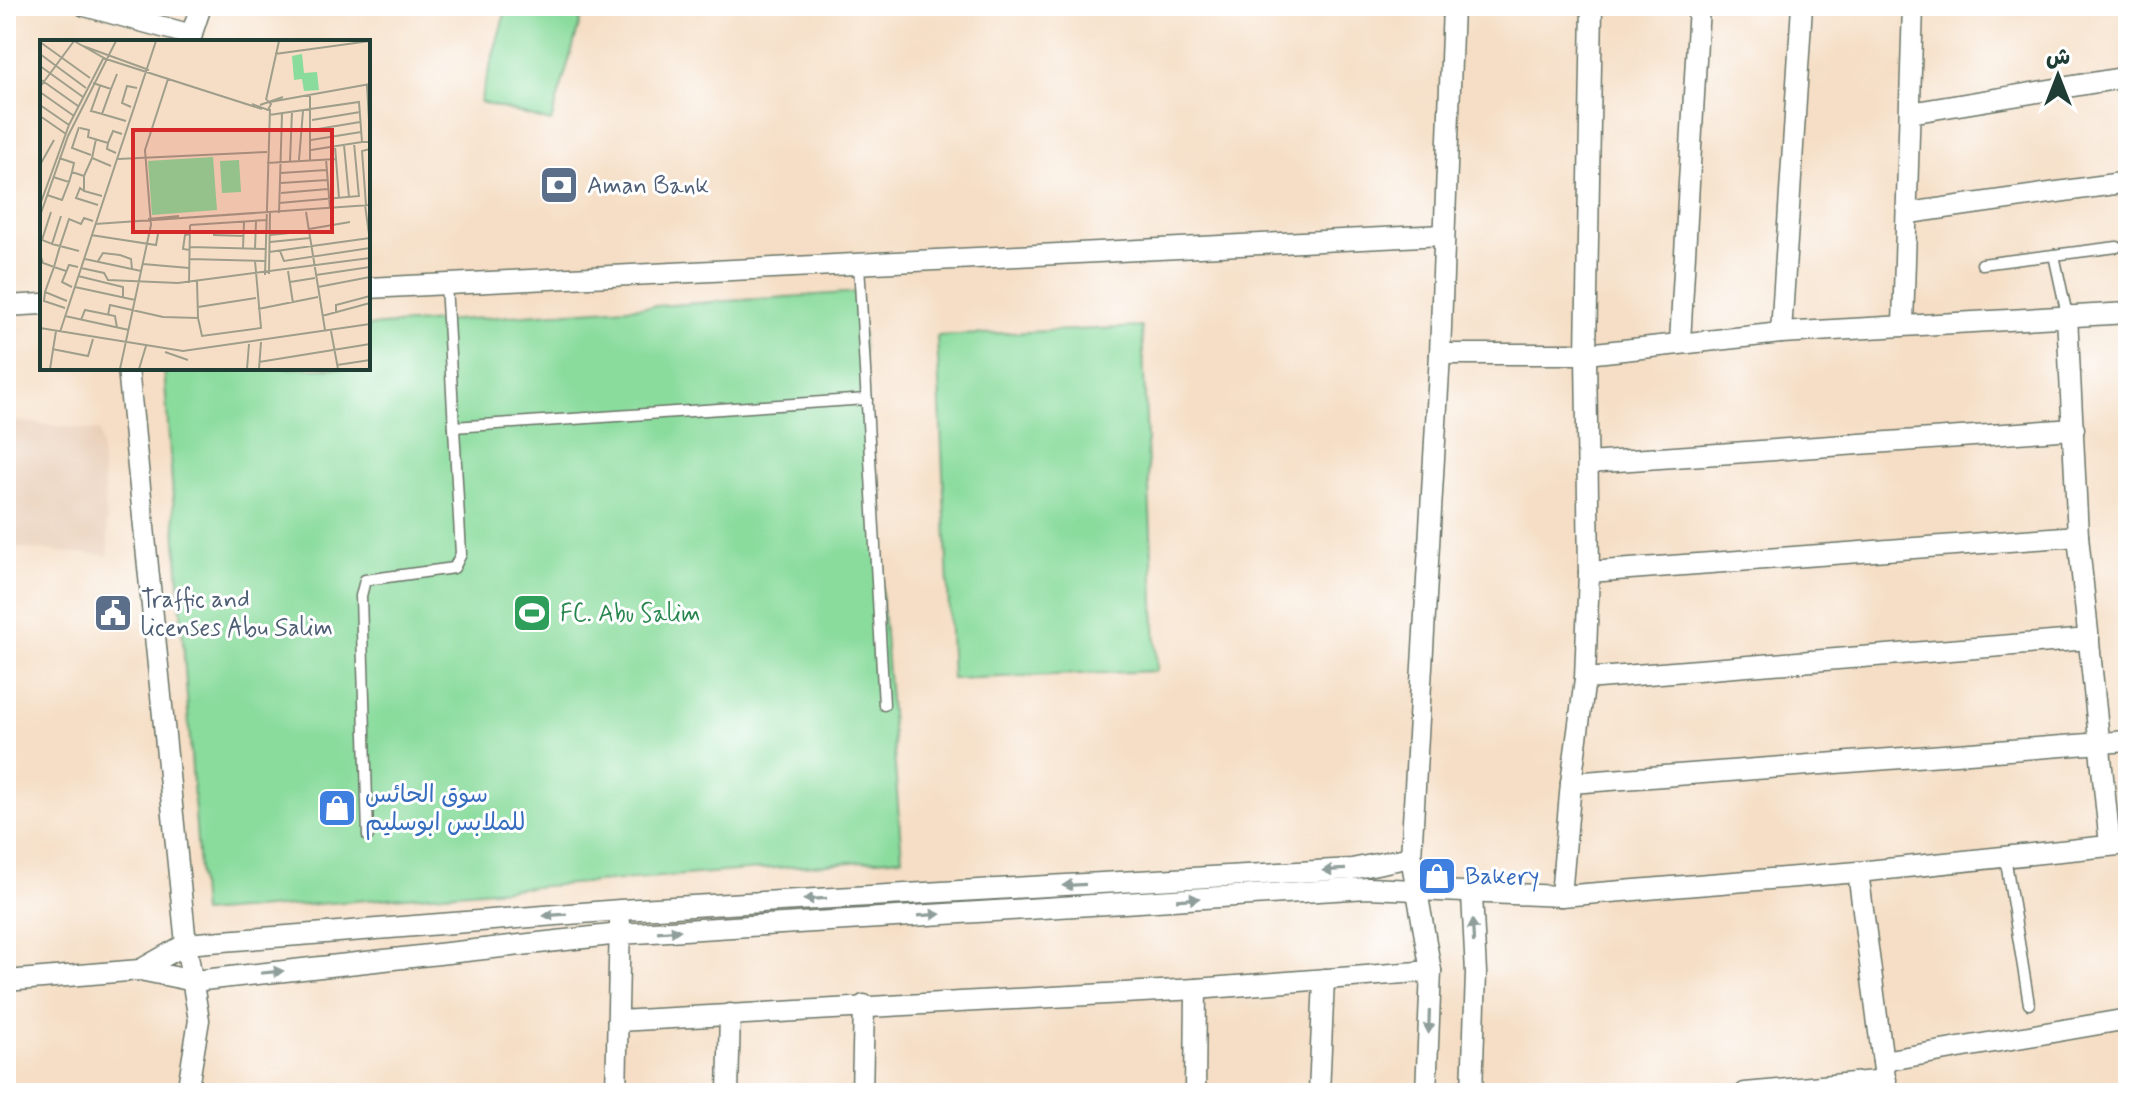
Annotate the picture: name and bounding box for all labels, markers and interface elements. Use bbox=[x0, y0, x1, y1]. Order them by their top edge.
north arrow bbox=[2018, 36, 2098, 116]
inset map bbox=[40, 40, 370, 370]
text: ش bbox=[2046, 44, 2070, 72]
bank icon: Aman Bank bbox=[538, 164, 580, 206]
place label: Aman Bank bbox=[587, 171, 709, 202]
place label: Traffic and licenses Abu Salim bbox=[141, 585, 333, 644]
public building icon: Traffic and licenses Abu Salim bbox=[92, 592, 134, 634]
sports icon: FC. Abu Salim bbox=[511, 592, 553, 634]
place label: FC. Abu Salim bbox=[560, 599, 700, 630]
place label: سوق الحائس للملابس ابوسليم bbox=[365, 780, 525, 840]
shop icon: سوق الحائس للملابس ابوسليم bbox=[316, 787, 358, 829]
shop icon: Bakery bbox=[1416, 855, 1458, 897]
place label: Bakery bbox=[1465, 862, 1539, 893]
one-way arrow bbox=[1321, 864, 1346, 877]
one-way arrow bbox=[1061, 879, 1086, 892]
one-way arrow bbox=[1176, 892, 1201, 905]
one-way arrow bbox=[802, 893, 827, 906]
one-way arrow bbox=[917, 908, 942, 921]
one-way arrow bbox=[542, 909, 567, 922]
one-way arrow bbox=[1467, 918, 1480, 943]
one-way arrow bbox=[657, 924, 682, 937]
one-way arrow bbox=[260, 966, 285, 979]
one-way arrow bbox=[1423, 1010, 1436, 1035]

